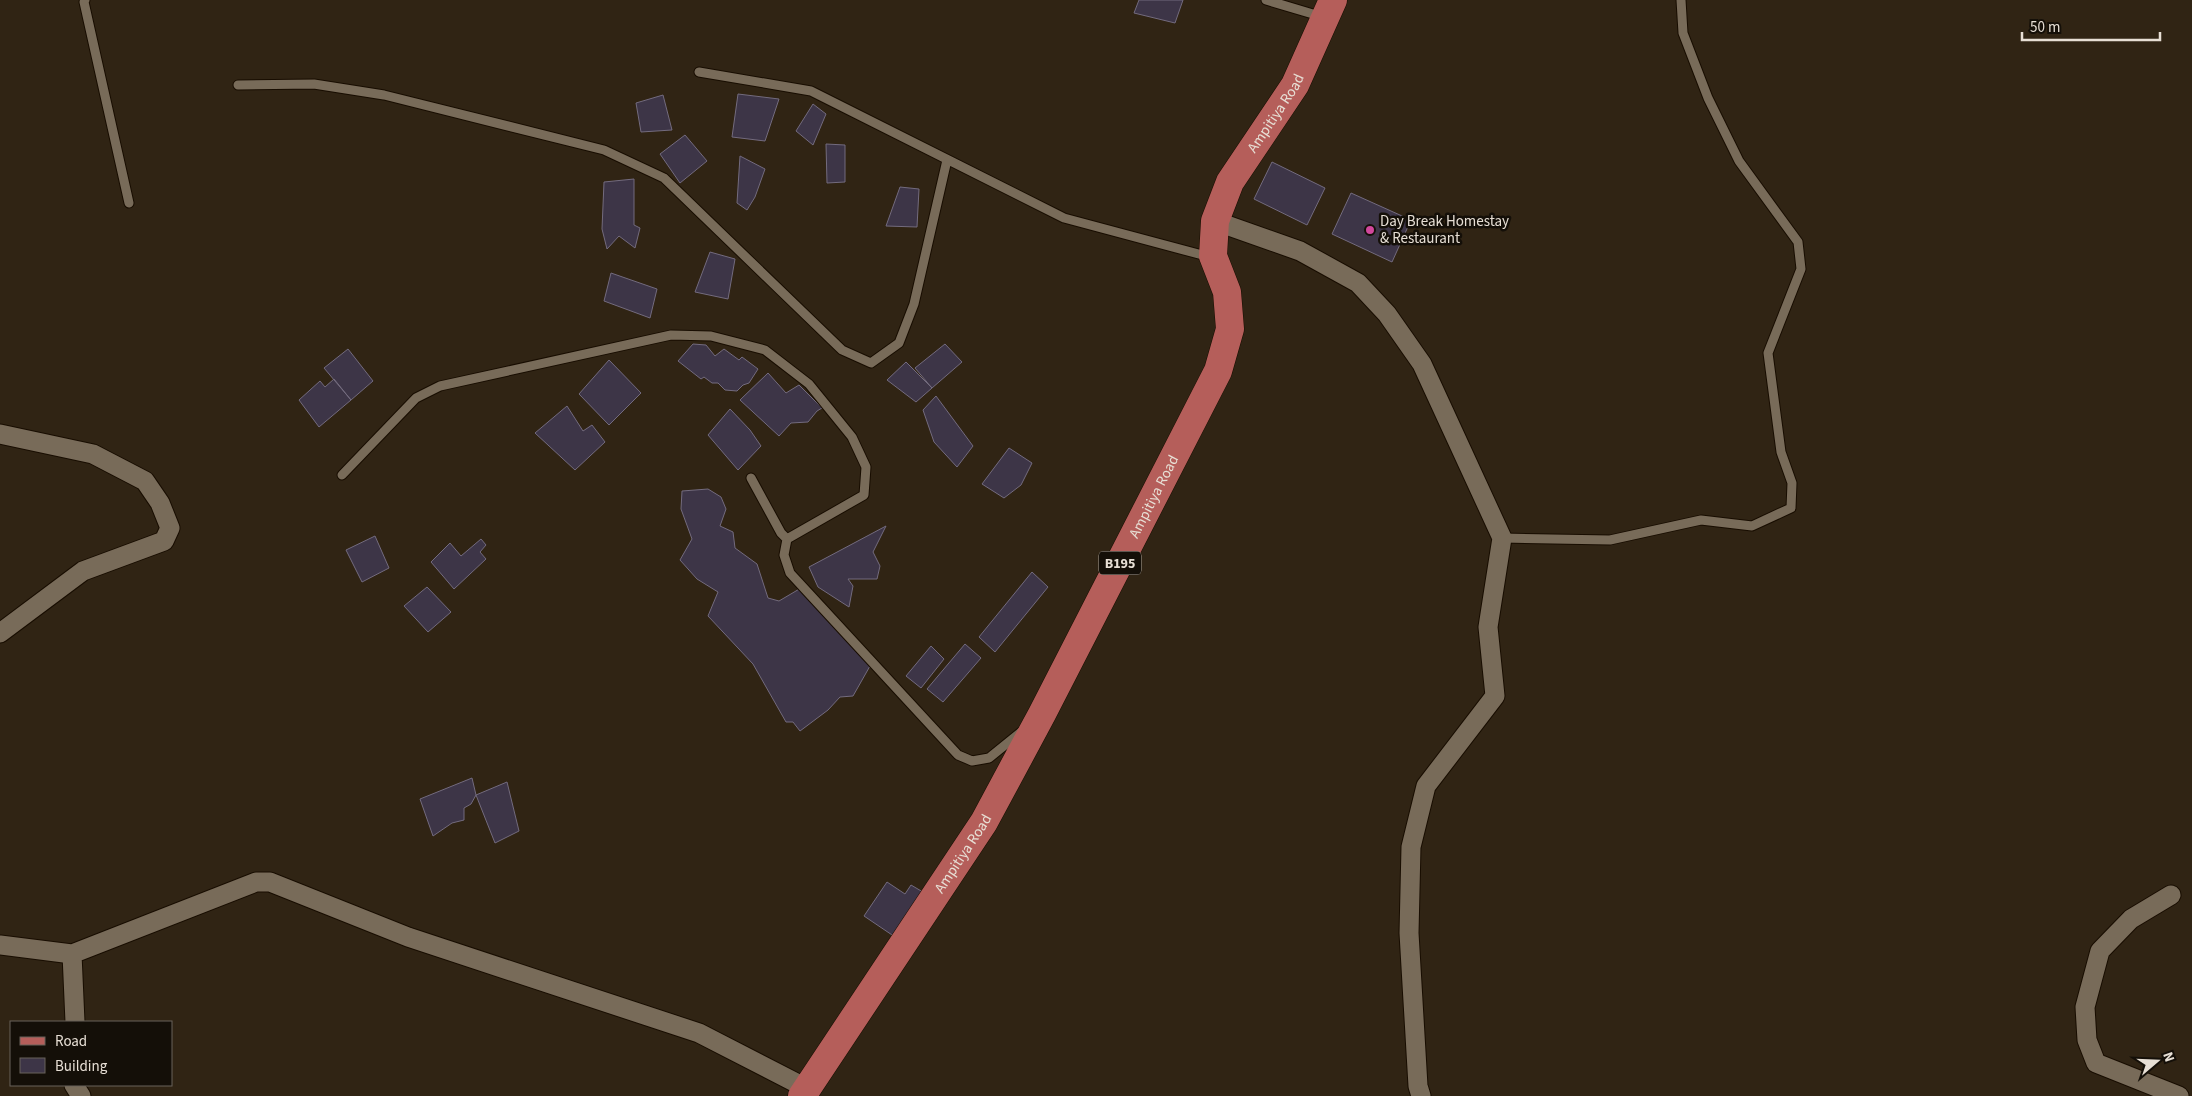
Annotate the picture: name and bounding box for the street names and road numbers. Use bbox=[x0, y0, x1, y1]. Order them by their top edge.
street label: Ampitiya Road bbox=[1242, 71, 1310, 157]
street label: Ampitiya Road bbox=[1124, 451, 1184, 542]
road number: B195 bbox=[1099, 552, 1141, 574]
street label: Ampitiya Road bbox=[930, 811, 997, 898]

